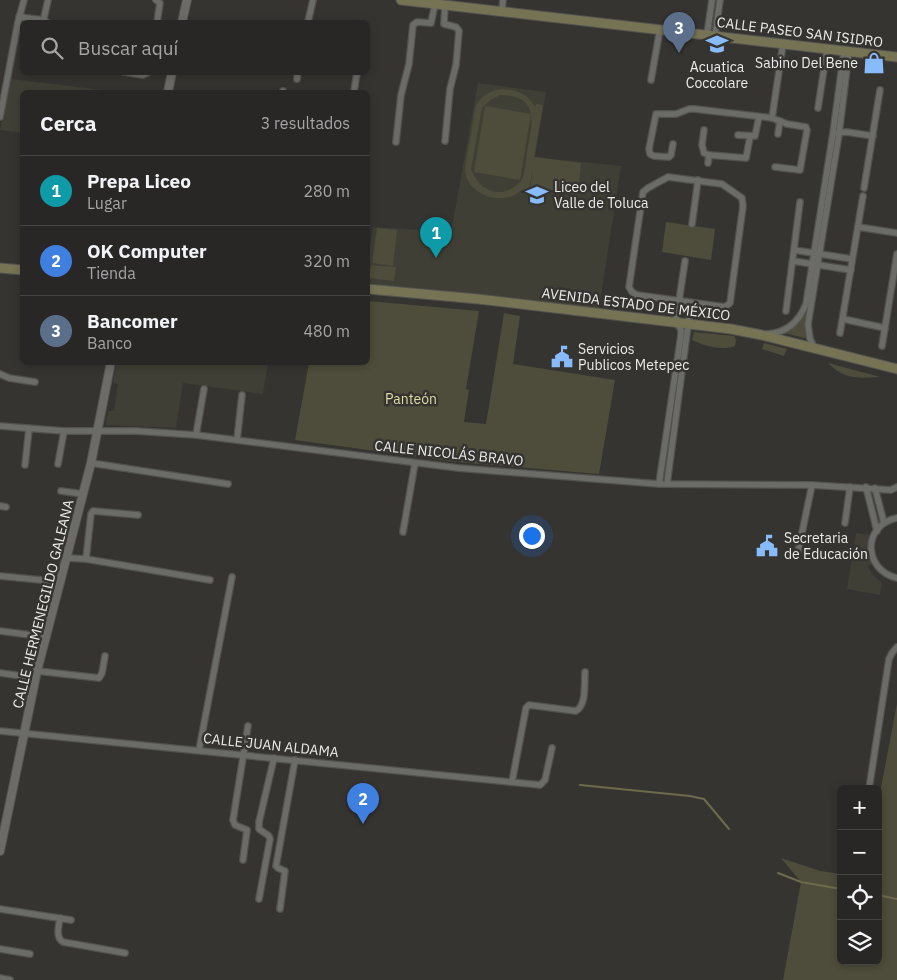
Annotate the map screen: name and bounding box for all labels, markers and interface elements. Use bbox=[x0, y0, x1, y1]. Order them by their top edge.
pin: 3 bbox=[663, 12, 695, 53]
street label: CALLE PASEO SAN ISIDRO bbox=[716, 13, 884, 51]
search box bbox=[20, 20, 370, 75]
school or university icon: Acuatica Coccolare bbox=[704, 31, 730, 57]
icon: search bbox=[38, 34, 66, 62]
text: Buscar aquí bbox=[78, 36, 178, 60]
shop icon: Sabino Del Bene bbox=[861, 50, 887, 76]
place label: Sabino Del Bene bbox=[755, 54, 858, 72]
place label: Acuatica Coccolare bbox=[686, 58, 748, 92]
text: Cerca bbox=[40, 109, 97, 137]
text: 3 resultados bbox=[261, 113, 350, 133]
text: Prepa Liceo bbox=[87, 169, 191, 193]
place label: Liceo del Valle de Toluca bbox=[554, 178, 649, 212]
text: 1 bbox=[51, 181, 61, 201]
text: 280 m bbox=[303, 181, 350, 201]
school or university icon: Liceo del Valle de Toluca bbox=[524, 182, 550, 208]
text: Lugar bbox=[87, 193, 127, 213]
pin: 1 bbox=[420, 217, 452, 258]
text: OK Computer bbox=[87, 239, 207, 263]
text: 2 bbox=[51, 251, 61, 271]
text: 320 m bbox=[303, 251, 350, 271]
text: Tienda bbox=[87, 263, 136, 283]
street label: AVENIDA ESTADO DE MÉXICO bbox=[541, 283, 732, 325]
text: Bancomer bbox=[87, 309, 178, 333]
text: 3 bbox=[51, 321, 61, 341]
text: 480 m bbox=[303, 321, 350, 341]
text: Banco bbox=[87, 333, 132, 353]
place label: Servicios Publicos Metepec bbox=[578, 340, 689, 374]
public building icon: Servicios Publicos Metepec bbox=[549, 344, 575, 370]
park label: Panteón bbox=[385, 390, 437, 408]
street label: CALLE NICOLÁS BRAVO bbox=[374, 435, 524, 470]
street label: CALLE HERMENEGILDO GALEANA bbox=[8, 498, 78, 710]
your location bbox=[519, 523, 545, 549]
place label: Secretaria de Educación bbox=[784, 529, 868, 563]
public building icon: Secretaria de Educación bbox=[754, 533, 780, 559]
street label: CALLE JUAN ALDAMA bbox=[202, 729, 340, 761]
pin: 2 bbox=[347, 783, 379, 824]
map controls bbox=[837, 785, 882, 965]
button: + bbox=[837, 785, 882, 830]
button: − bbox=[837, 830, 882, 875]
button: locate bbox=[837, 875, 882, 920]
button: layers bbox=[837, 920, 882, 965]

